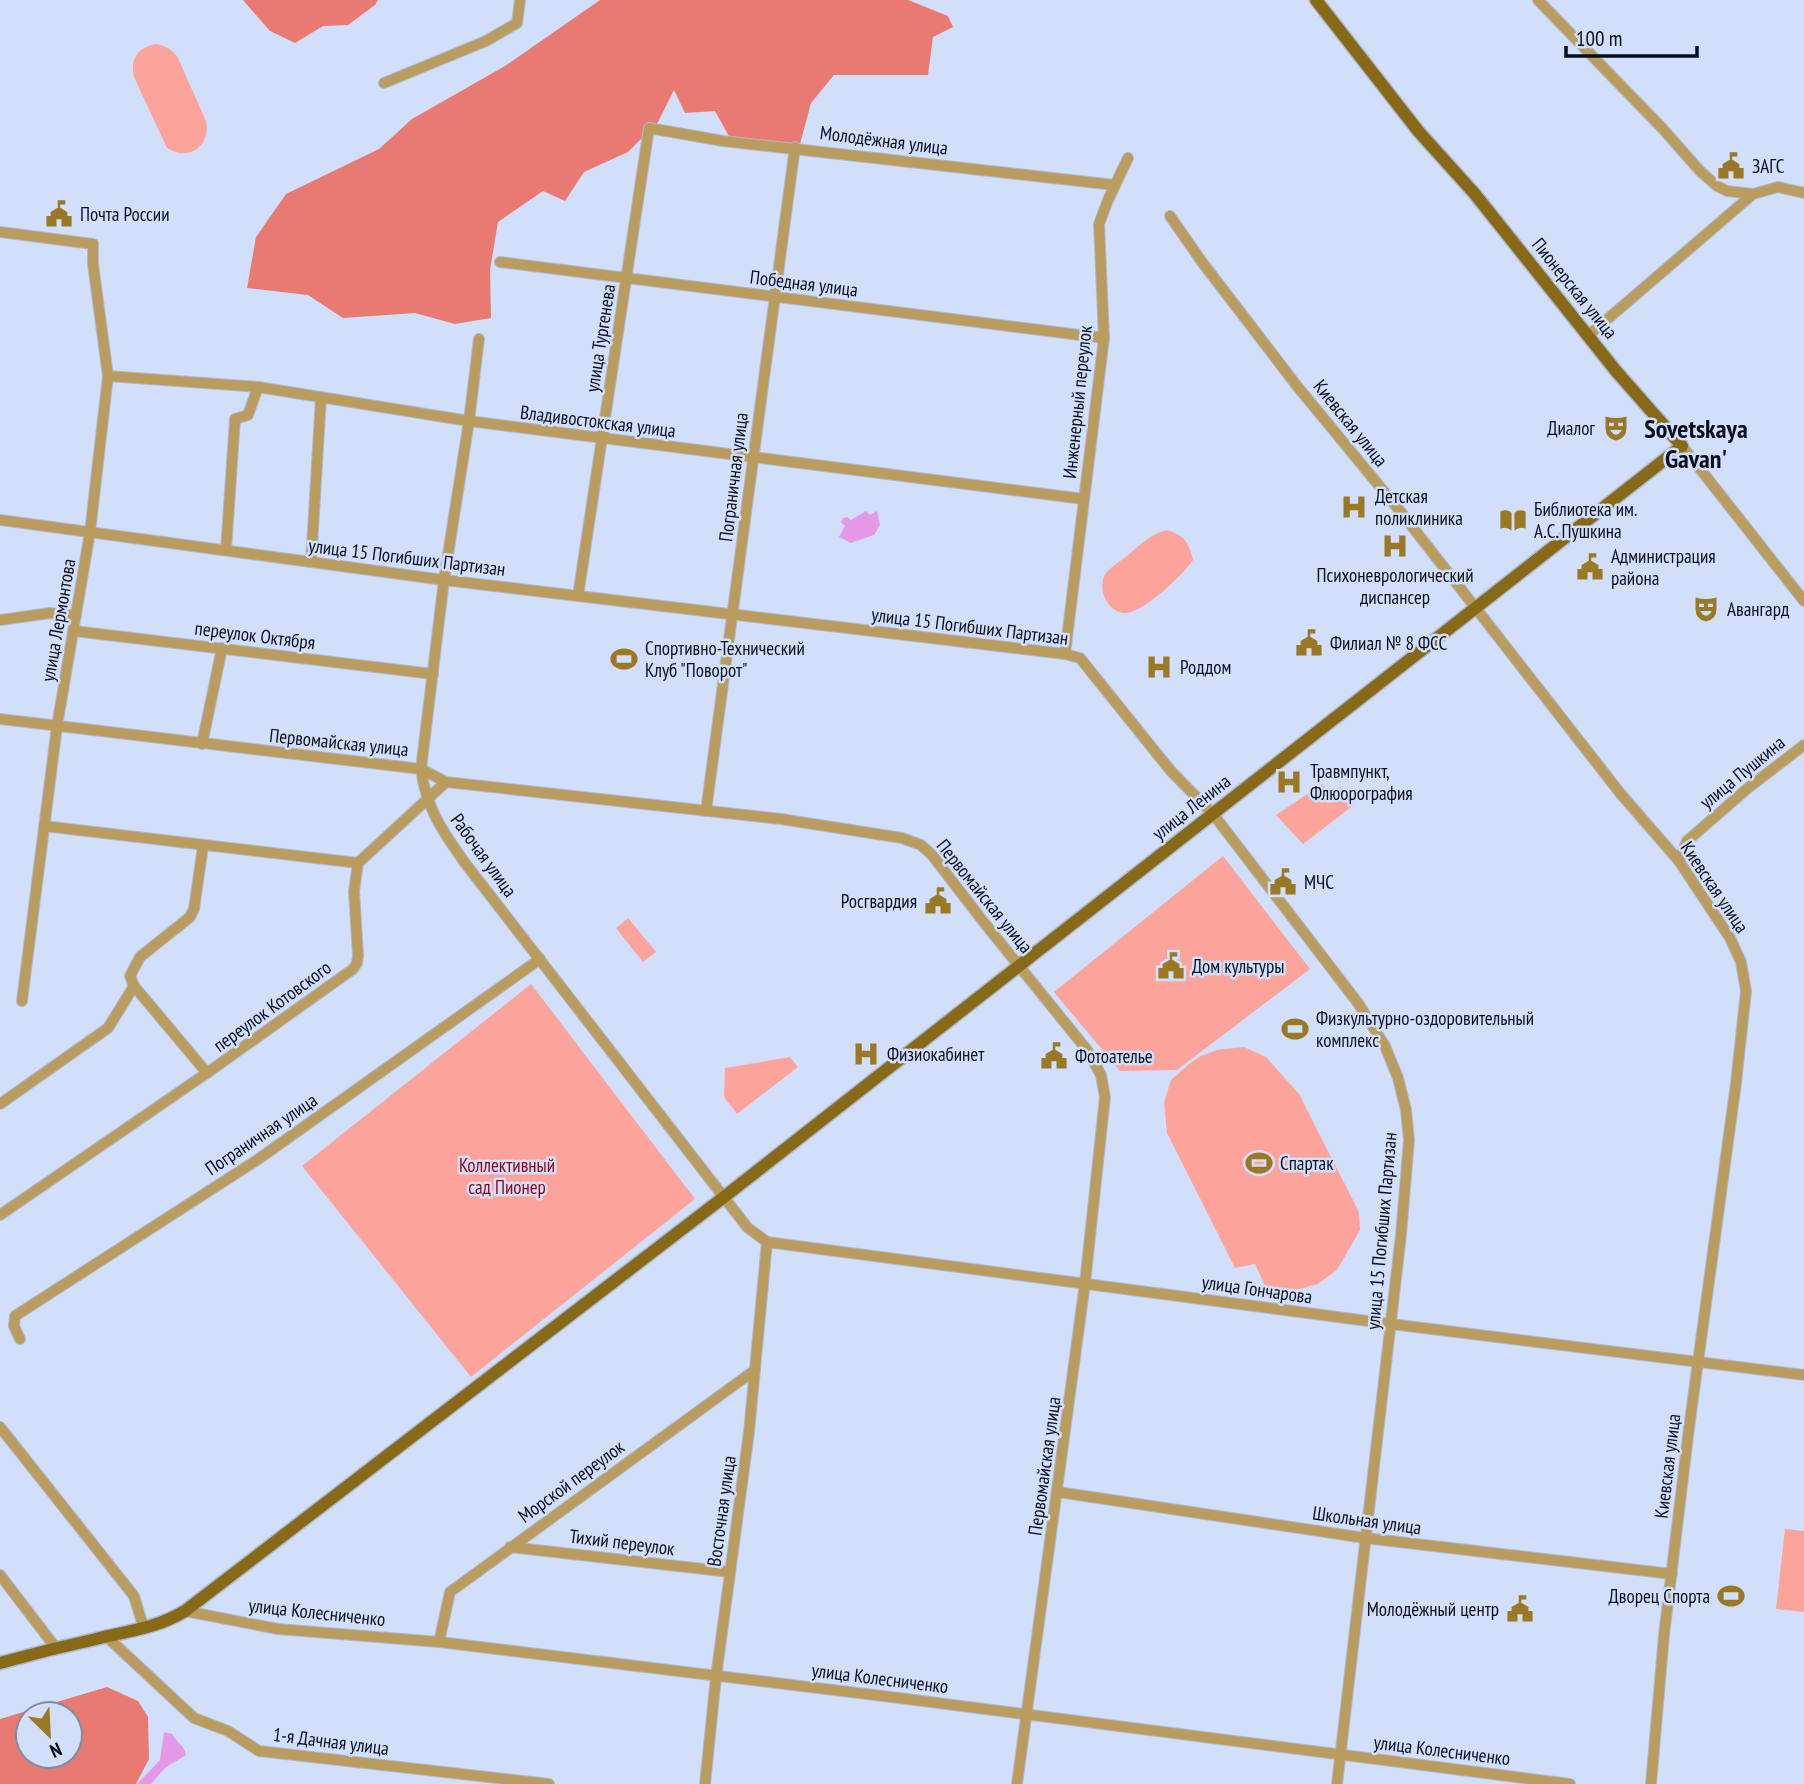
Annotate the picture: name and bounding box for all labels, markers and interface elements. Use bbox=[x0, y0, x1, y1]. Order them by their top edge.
scale bar bbox=[1566, 14, 1697, 58]
text: 100 m bbox=[1576, 25, 1622, 52]
street label: Молодёжная улица bbox=[819, 120, 949, 160]
public building icon: ЗАГС bbox=[1716, 151, 1746, 181]
place label: ЗАГС bbox=[1752, 154, 1785, 178]
public building icon: Почта России bbox=[44, 199, 74, 229]
place label: Почта России bbox=[80, 202, 170, 226]
street label: Пионерская улица bbox=[1527, 233, 1623, 343]
street label: Победная улица bbox=[749, 264, 859, 302]
street label: улица Тургенева bbox=[580, 282, 620, 394]
street label: Инженерный переулок bbox=[1057, 324, 1097, 480]
street label: Киевская улица bbox=[1309, 375, 1393, 471]
street label: Владивостокская улица bbox=[519, 400, 677, 442]
street label: Пограничная улица bbox=[713, 411, 753, 543]
district label: Sovetskaya Gavan' bbox=[1644, 412, 1748, 475]
theatre icon: Диалог bbox=[1601, 413, 1631, 443]
place label: Диалог bbox=[1547, 416, 1595, 440]
place label: Детская поликлиника bbox=[1375, 484, 1463, 530]
hospital icon: Детская поликлиника bbox=[1339, 492, 1369, 522]
place label: Библиотека им. А.С. Пушкина bbox=[1534, 497, 1637, 543]
library icon: Библиотека им. А.С. Пушкина bbox=[1498, 505, 1528, 535]
hospital icon: Психоневрологический диспансер bbox=[1380, 531, 1410, 561]
street label: улица 15 Погибших Партизан bbox=[307, 533, 507, 581]
place label: Администрация района bbox=[1611, 544, 1716, 590]
public building icon: Администрация района bbox=[1575, 552, 1605, 582]
street label: улица Лермонтова bbox=[35, 557, 81, 683]
place label: Психоневрологический диспансер bbox=[1317, 563, 1473, 609]
theatre icon: Авангард bbox=[1691, 594, 1721, 624]
place label: Авангард bbox=[1727, 597, 1790, 621]
street label: улица 15 Погибших Партизан bbox=[870, 602, 1070, 650]
street label: переулок Октября bbox=[193, 616, 317, 654]
public building icon: Филиал № 8 ФСС bbox=[1294, 628, 1324, 658]
place label: Филиал № 8 ФСС bbox=[1330, 631, 1447, 655]
place label: Спортивно-Технический Клуб "Поворот" bbox=[645, 636, 805, 682]
sports icon: Спортивно-Технический Клуб "Поворот" bbox=[609, 644, 639, 674]
hospital icon: Роддом bbox=[1144, 652, 1174, 682]
place label: Роддом bbox=[1180, 655, 1231, 679]
street label: Первомайская улица bbox=[268, 723, 410, 761]
street label: улица Пушкина bbox=[1694, 730, 1790, 814]
place label: Травмпункт, Флюорография bbox=[1310, 759, 1413, 805]
hospital icon: Травмпункт, Флюорография bbox=[1274, 767, 1304, 797]
street label: улица Ленина bbox=[1147, 769, 1235, 845]
street label: Рабочая улица bbox=[446, 809, 522, 901]
street label: Первомайская улица bbox=[932, 834, 1038, 958]
street label: Киевская улица bbox=[1676, 837, 1754, 937]
public building icon: МЧС bbox=[1268, 867, 1298, 897]
place label: МЧС bbox=[1304, 870, 1334, 894]
public building icon: Росгвардия bbox=[923, 886, 953, 916]
place label: Росгвардия bbox=[841, 889, 917, 913]
public building icon: Дом культуры bbox=[1156, 951, 1186, 981]
place label: Дом культуры bbox=[1192, 954, 1284, 978]
street label: переулок Котовского bbox=[208, 955, 336, 1057]
place label: Физкультурно-оздоровительный комплекс bbox=[1316, 1006, 1534, 1052]
sports icon: Физкультурно-оздоровительный комплекс bbox=[1280, 1014, 1310, 1044]
hospital icon: Физиокабинет bbox=[851, 1039, 881, 1069]
public building icon: Фотоателье bbox=[1039, 1041, 1069, 1071]
place label: Физиокабинет bbox=[887, 1042, 985, 1066]
place label: Фотоателье bbox=[1075, 1044, 1153, 1068]
street label: Пограничная улица bbox=[200, 1088, 322, 1180]
street label: улица 15 Погибших Партизан bbox=[1360, 1131, 1402, 1331]
sports icon: Спартак bbox=[1244, 1148, 1274, 1178]
place label: Спартак bbox=[1280, 1151, 1334, 1175]
park label: Коллективный сад Пионер bbox=[459, 1153, 555, 1199]
street label: улица Гончарова bbox=[1200, 1269, 1314, 1309]
street label: Первомайская улица bbox=[1022, 1395, 1066, 1537]
street label: Киевская улица bbox=[1649, 1412, 1685, 1520]
street label: Морской переулок bbox=[513, 1434, 629, 1527]
street label: Восточная улица bbox=[701, 1454, 741, 1568]
street label: Школьная улица bbox=[1311, 1500, 1423, 1540]
street label: Тихий переулок bbox=[568, 1524, 677, 1560]
sports icon: Дворец Спорта bbox=[1716, 1581, 1746, 1611]
place label: Дворец Спорта bbox=[1609, 1584, 1710, 1608]
street label: улица Колесниченко bbox=[247, 1593, 387, 1631]
public building icon: Молодёжный центр bbox=[1505, 1594, 1535, 1624]
place label: Молодёжный центр bbox=[1367, 1597, 1499, 1621]
street label: улица Колесниченко bbox=[810, 1658, 950, 1698]
north arrow bbox=[14, 1700, 84, 1770]
street label: 1-я Дачная улица bbox=[272, 1722, 390, 1760]
street label: улица Колесниченко bbox=[1372, 1730, 1512, 1770]
text: N bbox=[46, 1737, 65, 1764]

